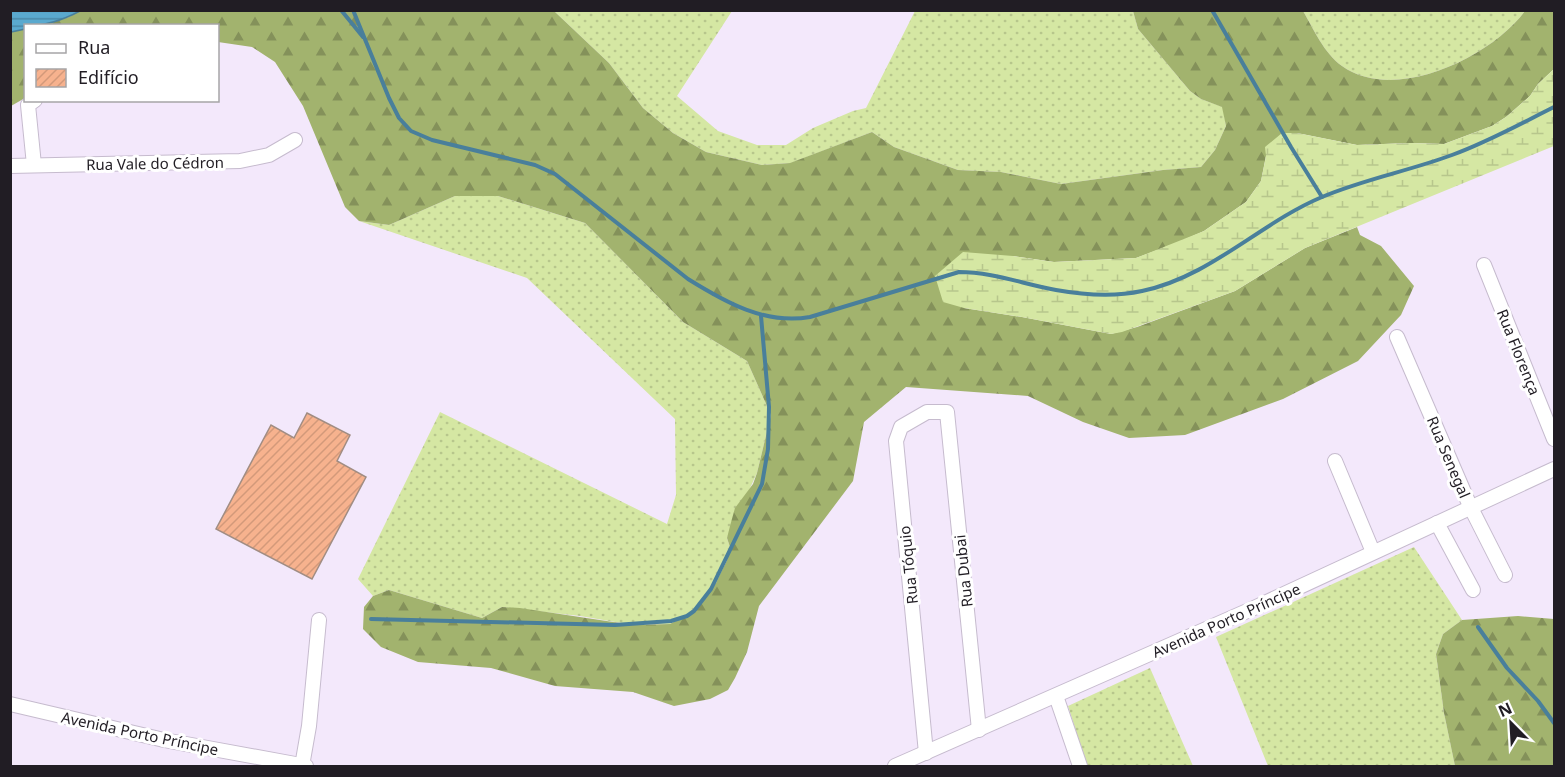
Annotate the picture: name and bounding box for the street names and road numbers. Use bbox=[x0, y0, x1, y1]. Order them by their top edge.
street label: Rua Vale do Cédron bbox=[86, 152, 224, 174]
street label: Rua Florença bbox=[1493, 306, 1545, 398]
street label: Rua Senegal bbox=[1423, 413, 1475, 501]
street label: Rua Tóquio bbox=[894, 525, 922, 605]
street label: Rua Dubai bbox=[949, 534, 977, 608]
street label: Avenida Porto Príncipe bbox=[1149, 578, 1303, 662]
street label: Avenida Porto Príncipe bbox=[60, 707, 220, 759]

